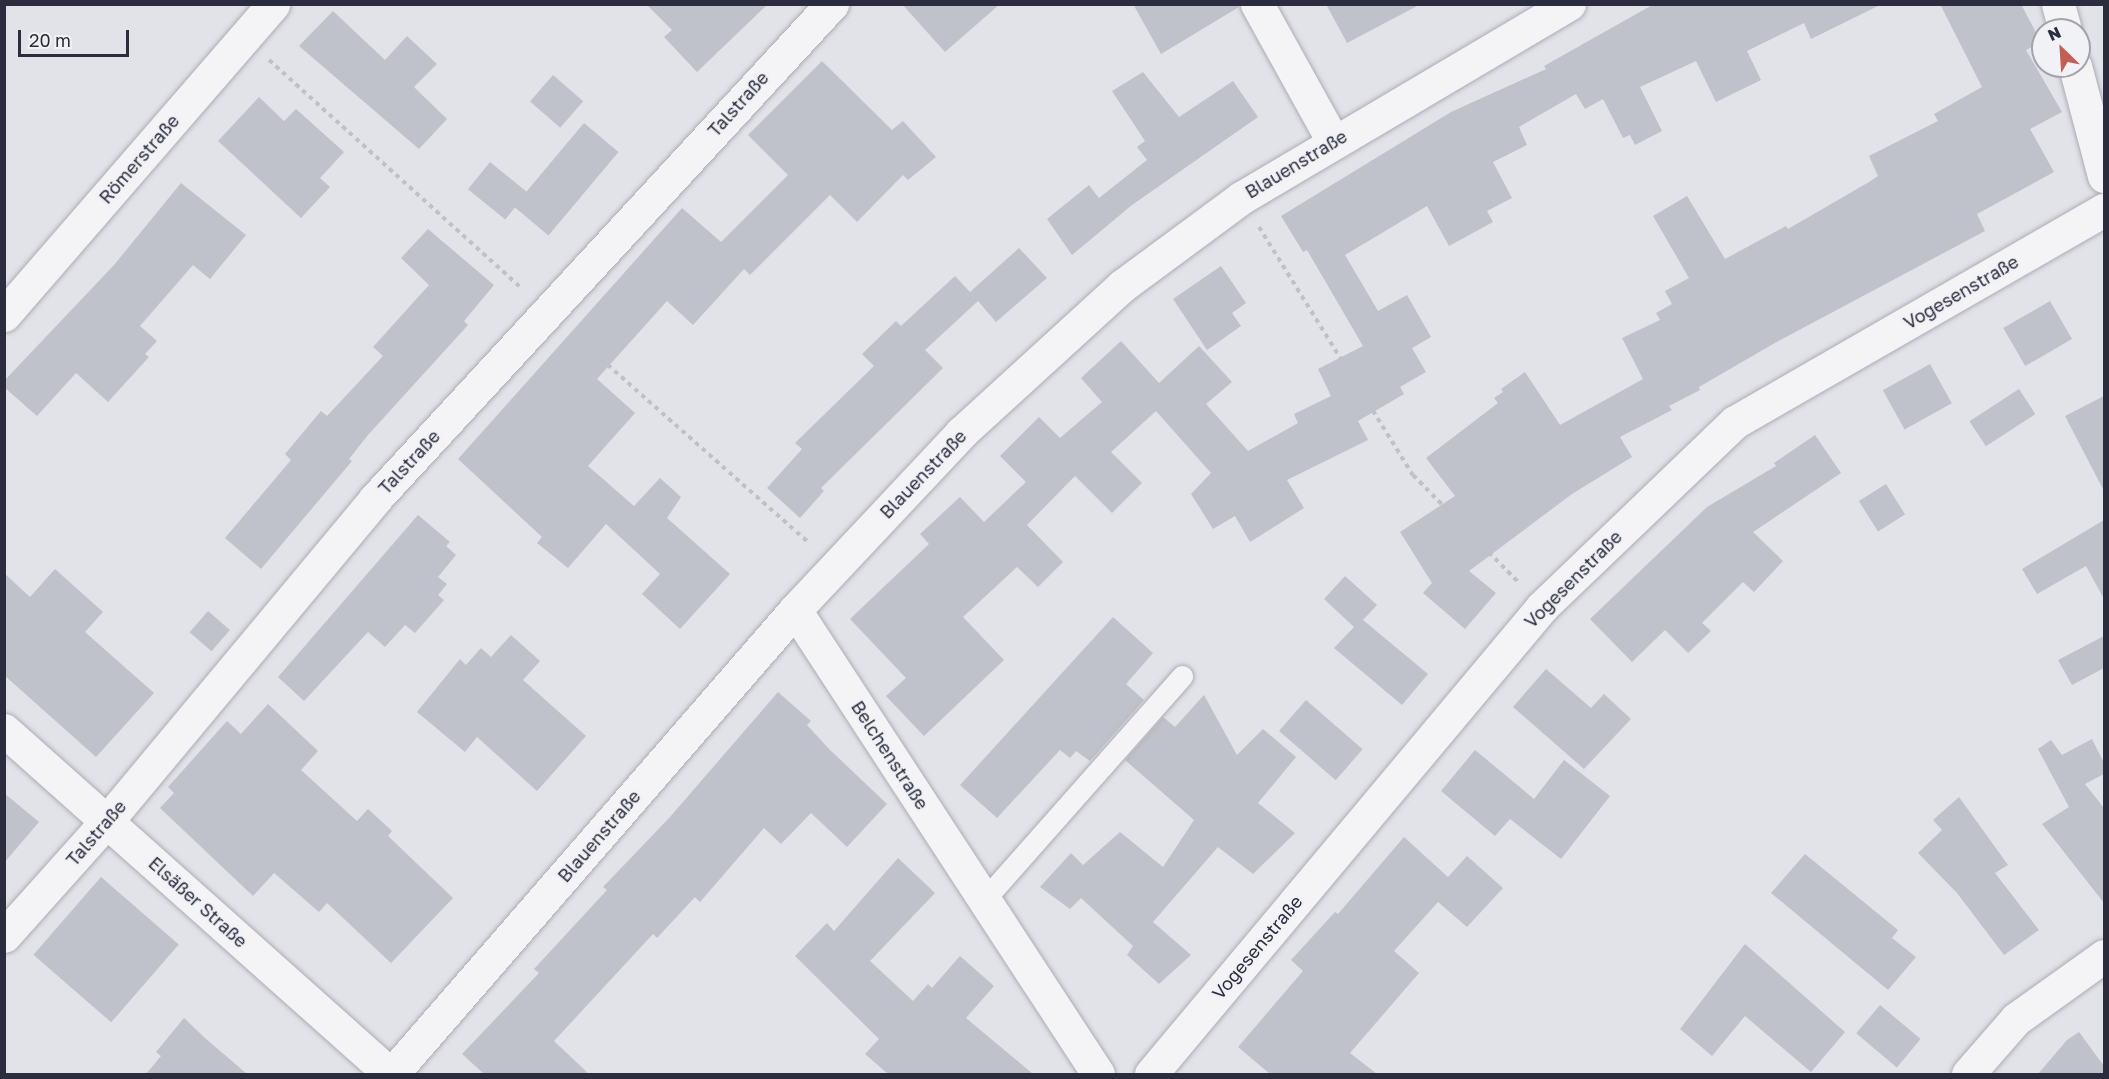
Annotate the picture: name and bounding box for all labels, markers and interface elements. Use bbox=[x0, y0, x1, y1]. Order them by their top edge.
scale bar bbox=[21, 18, 132, 56]
north arrow bbox=[2031, 18, 2091, 78]
text: N bbox=[2044, 22, 2064, 45]
text: 20 m bbox=[29, 29, 71, 51]
street label: Talstraße bbox=[703, 67, 773, 141]
street label: Römerstraße bbox=[94, 110, 184, 208]
street label: Blauenstraße bbox=[1241, 125, 1351, 203]
street label: Vogesenstraße bbox=[1900, 250, 2022, 334]
street label: Talstraße bbox=[374, 425, 444, 499]
street label: Blauenstraße bbox=[875, 425, 971, 523]
street label: Vogesenstraße bbox=[1520, 526, 1626, 632]
street label: Belchenstraße bbox=[847, 697, 933, 813]
street label: Blauenstraße bbox=[553, 786, 645, 886]
street label: Talstraße bbox=[62, 796, 130, 870]
street label: Elsäßer Straße bbox=[144, 852, 252, 952]
street label: Vogesenstraße bbox=[1207, 891, 1307, 1003]

